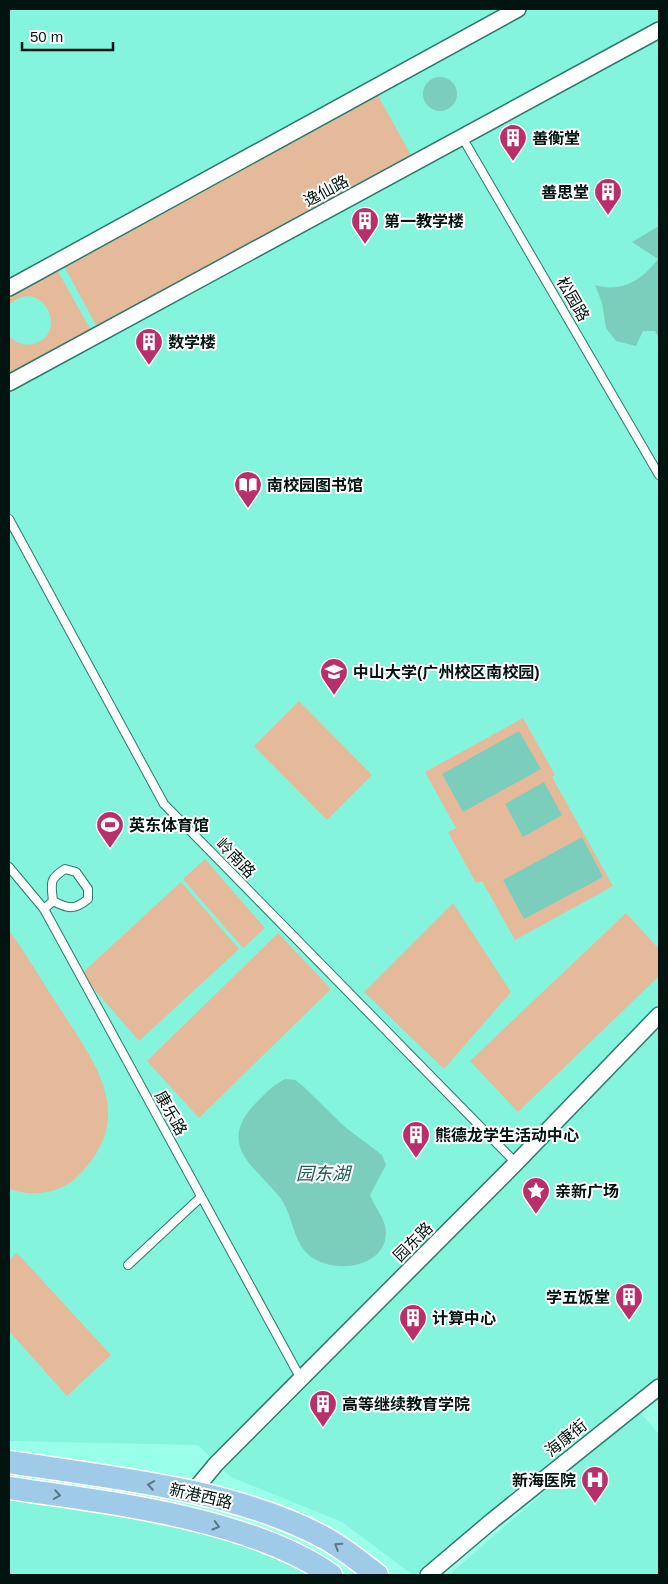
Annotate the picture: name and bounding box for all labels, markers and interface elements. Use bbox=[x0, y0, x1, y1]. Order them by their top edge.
scale bar bbox=[22, 20, 114, 52]
text: 50 m bbox=[30, 28, 63, 45]
building icon: 善衡堂 bbox=[498, 123, 528, 162]
place label: 善衡堂 bbox=[532, 130, 580, 147]
street label: 逸仙路 bbox=[301, 172, 351, 210]
building icon: 善思堂 bbox=[593, 177, 623, 216]
place label: 善思堂 bbox=[541, 184, 589, 201]
building icon: 第一教学楼 bbox=[350, 206, 380, 245]
place label: 第一教学楼 bbox=[384, 213, 464, 230]
street label: 松园路 bbox=[554, 274, 592, 324]
building icon: 数学楼 bbox=[134, 327, 164, 366]
place label: 数学楼 bbox=[168, 334, 216, 351]
library icon: 南校园图书馆 bbox=[233, 470, 263, 509]
place label: 南校园图书馆 bbox=[267, 476, 363, 494]
school or university icon: 中山大学(广州校区南校园) bbox=[319, 657, 349, 696]
place label: 中山大学(广州校区南校园) bbox=[353, 663, 540, 681]
sports icon: 英东体育馆 bbox=[95, 810, 125, 849]
place label: 英东体育馆 bbox=[129, 817, 209, 834]
street label: 岭南路 bbox=[213, 835, 259, 881]
street label: 康乐路 bbox=[152, 1088, 190, 1138]
building icon: 熊德龙学生活动中心 bbox=[401, 1120, 431, 1159]
place label: 熊德龙学生活动中心 bbox=[435, 1126, 579, 1144]
water label: 园东湖 bbox=[296, 1164, 353, 1184]
place icon: 亲新广场 bbox=[521, 1176, 551, 1215]
place label: 亲新广场 bbox=[555, 1183, 619, 1200]
street label: 园东路 bbox=[390, 1219, 436, 1265]
building icon: 学五饭堂 bbox=[614, 1282, 644, 1321]
place label: 学五饭堂 bbox=[546, 1289, 610, 1306]
building icon: 计算中心 bbox=[398, 1303, 428, 1342]
place label: 计算中心 bbox=[432, 1310, 496, 1327]
building icon: 高等继续教育学院 bbox=[308, 1389, 338, 1428]
place label: 高等继续教育学院 bbox=[342, 1395, 470, 1413]
street label: 海康街 bbox=[542, 1416, 590, 1460]
hospital icon: 新海医院 bbox=[580, 1465, 610, 1504]
place label: 新海医院 bbox=[512, 1472, 576, 1489]
one-way arrow bbox=[147, 1481, 155, 1491]
street label: 新港西路 bbox=[168, 1481, 234, 1511]
one-way arrow bbox=[53, 1490, 61, 1500]
one-way arrow bbox=[212, 1521, 220, 1531]
one-way arrow bbox=[334, 1543, 343, 1552]

